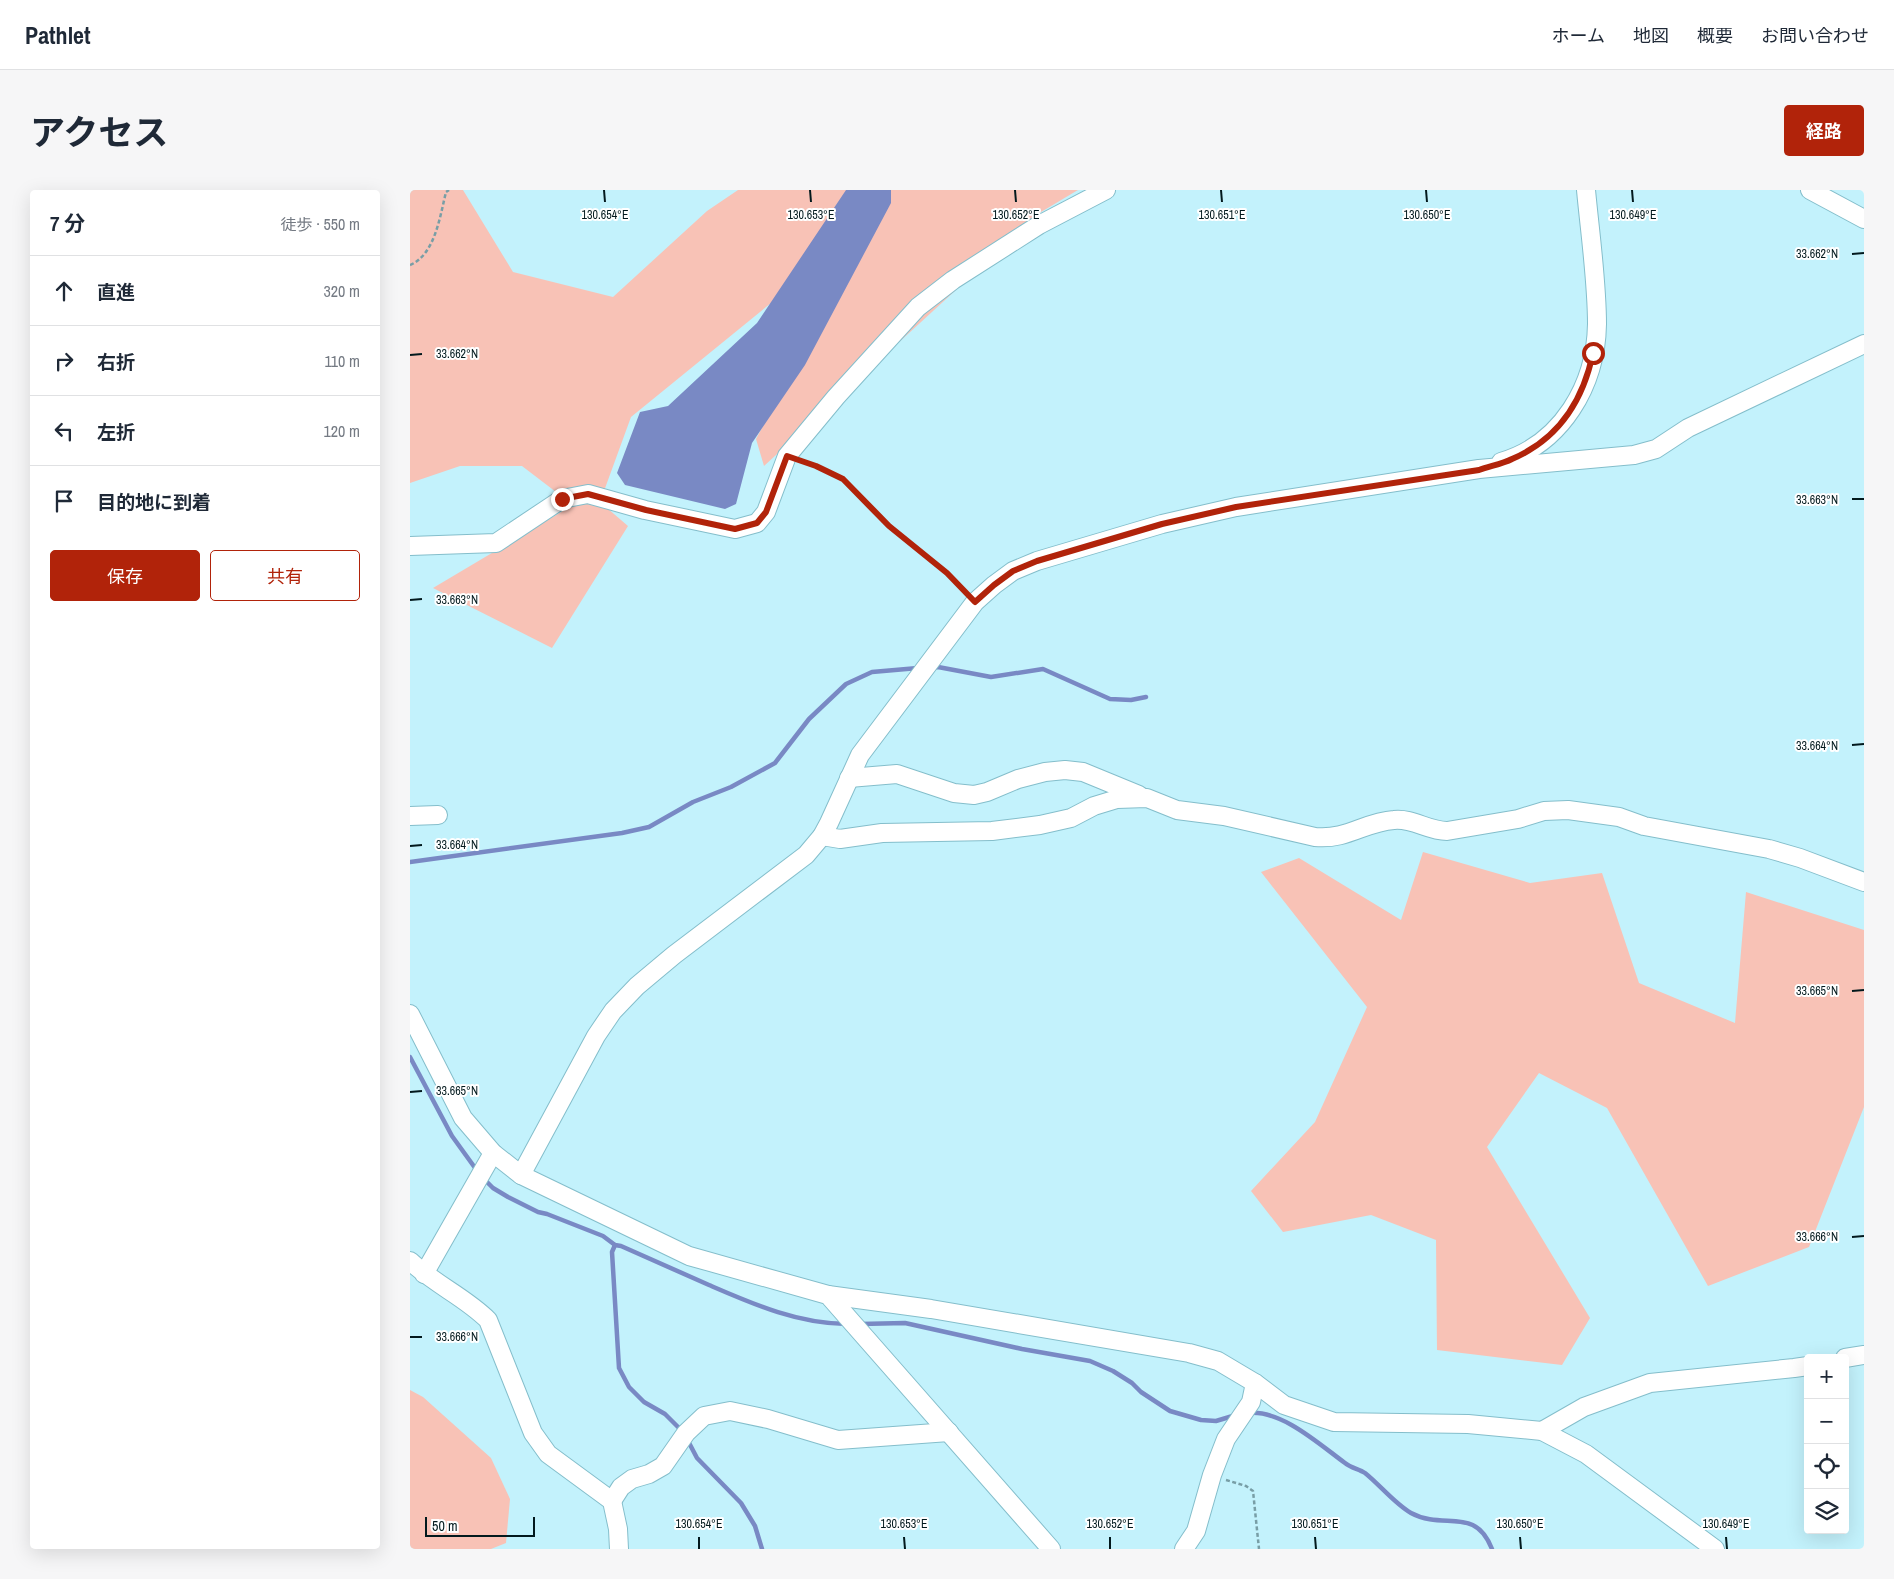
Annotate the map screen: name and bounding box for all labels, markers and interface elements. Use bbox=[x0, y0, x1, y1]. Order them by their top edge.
text: Pathlet bbox=[25, 19, 91, 51]
text: ホーム bbox=[1552, 23, 1605, 48]
text: 地図 bbox=[1633, 23, 1669, 48]
text: 概要 bbox=[1697, 23, 1733, 48]
text: お問い合わせ bbox=[1761, 23, 1869, 48]
button: 経路 bbox=[1784, 105, 1864, 156]
text: アクセス bbox=[30, 109, 168, 156]
text: 130.654°E bbox=[582, 207, 628, 223]
text: 130.653°E bbox=[788, 207, 834, 223]
text: 130.652°E bbox=[993, 207, 1039, 223]
text: 130.651°E bbox=[1199, 207, 1245, 223]
text: 130.650°E bbox=[1404, 207, 1450, 223]
text: 130.649°E bbox=[1610, 207, 1656, 223]
text: 7 分 bbox=[50, 209, 85, 238]
text: 徒歩 · 550 m bbox=[281, 213, 360, 235]
text: 33.662°N bbox=[1796, 246, 1838, 262]
icon: ahead bbox=[50, 277, 78, 305]
text: 直進 bbox=[97, 279, 135, 305]
text: 320 m bbox=[324, 280, 360, 302]
route start bbox=[1582, 342, 1605, 365]
text: 33.662°N bbox=[436, 346, 478, 362]
icon: right bbox=[50, 347, 78, 375]
text: 右折 bbox=[97, 349, 135, 375]
text: 110 m bbox=[324, 350, 360, 372]
icon: left bbox=[50, 417, 78, 445]
text: 左折 bbox=[97, 419, 135, 445]
text: 120 m bbox=[324, 420, 360, 442]
icon: arrive bbox=[50, 487, 78, 515]
route end bbox=[551, 488, 574, 511]
text: 目的地に到着 bbox=[97, 489, 211, 515]
text: 33.663°N bbox=[1796, 492, 1838, 508]
button: 保存 bbox=[50, 550, 200, 601]
button: 共有 bbox=[210, 550, 360, 601]
text: 33.663°N bbox=[436, 592, 478, 608]
text: 33.664°N bbox=[1796, 738, 1838, 754]
text: 33.664°N bbox=[436, 837, 478, 853]
text: 33.665°N bbox=[1796, 983, 1838, 999]
text: 33.665°N bbox=[436, 1083, 478, 1099]
text: 33.666°N bbox=[1796, 1229, 1838, 1245]
text: 33.666°N bbox=[436, 1329, 478, 1345]
map controls bbox=[1804, 1354, 1849, 1534]
button: + bbox=[1804, 1354, 1849, 1399]
button: − bbox=[1804, 1399, 1849, 1444]
button: locate bbox=[1804, 1444, 1849, 1489]
button: layers bbox=[1804, 1489, 1849, 1534]
scale bar bbox=[425, 1514, 535, 1537]
text: 130.654°E bbox=[676, 1516, 722, 1532]
text: 130.653°E bbox=[881, 1516, 927, 1532]
text: 130.652°E bbox=[1087, 1516, 1133, 1532]
text: 130.651°E bbox=[1292, 1516, 1338, 1532]
text: 130.650°E bbox=[1497, 1516, 1543, 1532]
text: 130.649°E bbox=[1703, 1516, 1749, 1532]
text: 50 m bbox=[432, 1517, 458, 1535]

